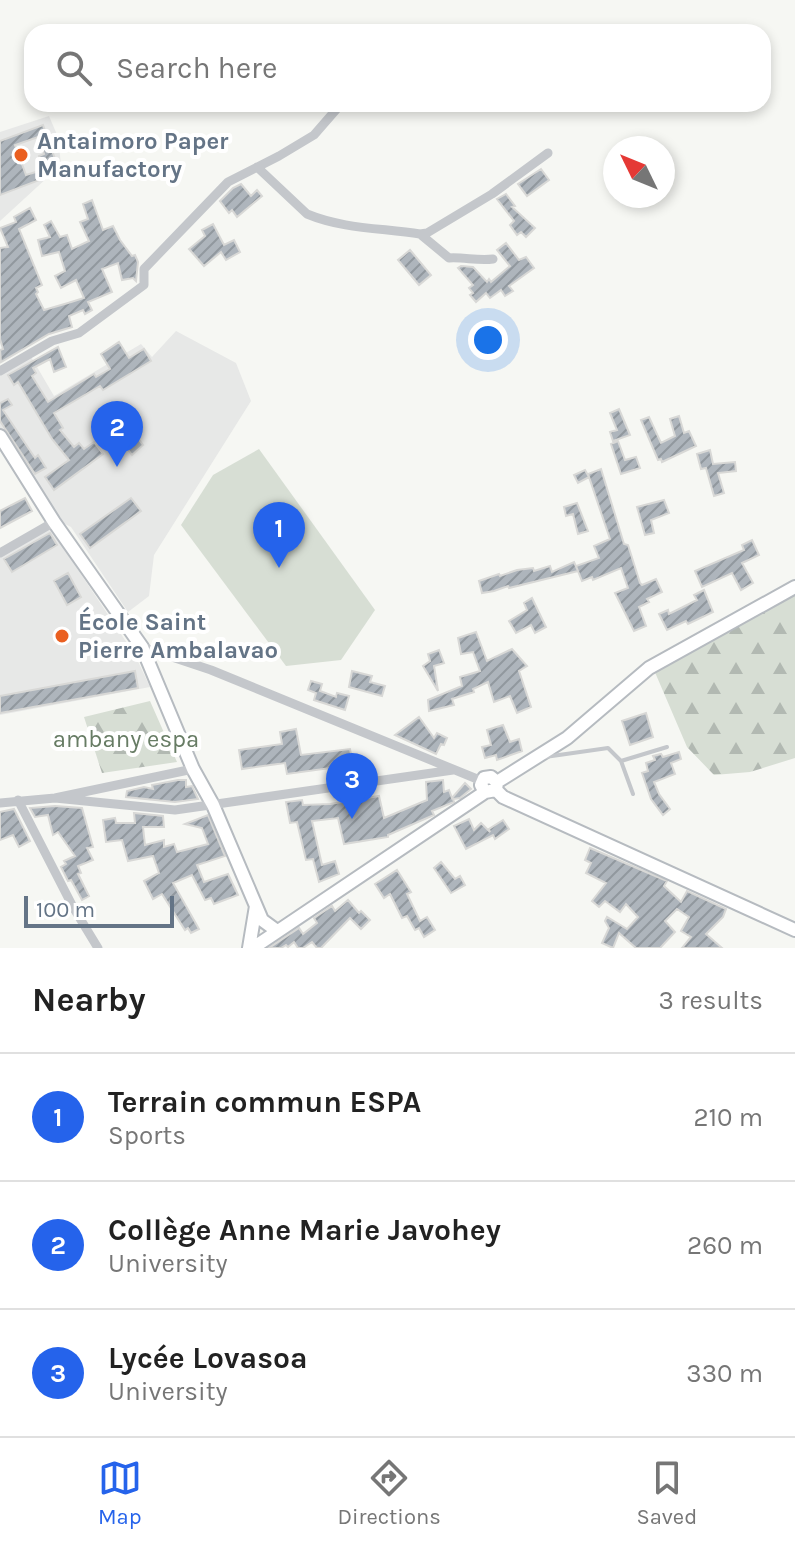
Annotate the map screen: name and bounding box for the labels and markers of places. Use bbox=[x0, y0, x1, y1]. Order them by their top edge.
place label: Antaimoro Paper Manufactory bbox=[37, 127, 229, 183]
marker: Antaimoro Paper Manufactory bbox=[12, 146, 30, 164]
pin: 2 bbox=[91, 401, 143, 467]
pin: 1 bbox=[253, 502, 305, 568]
place label: École Saint Pierre Ambalavao bbox=[78, 606, 278, 664]
marker: École Saint Pierre Ambalavao bbox=[53, 627, 71, 645]
pin: 3 bbox=[326, 753, 378, 819]

